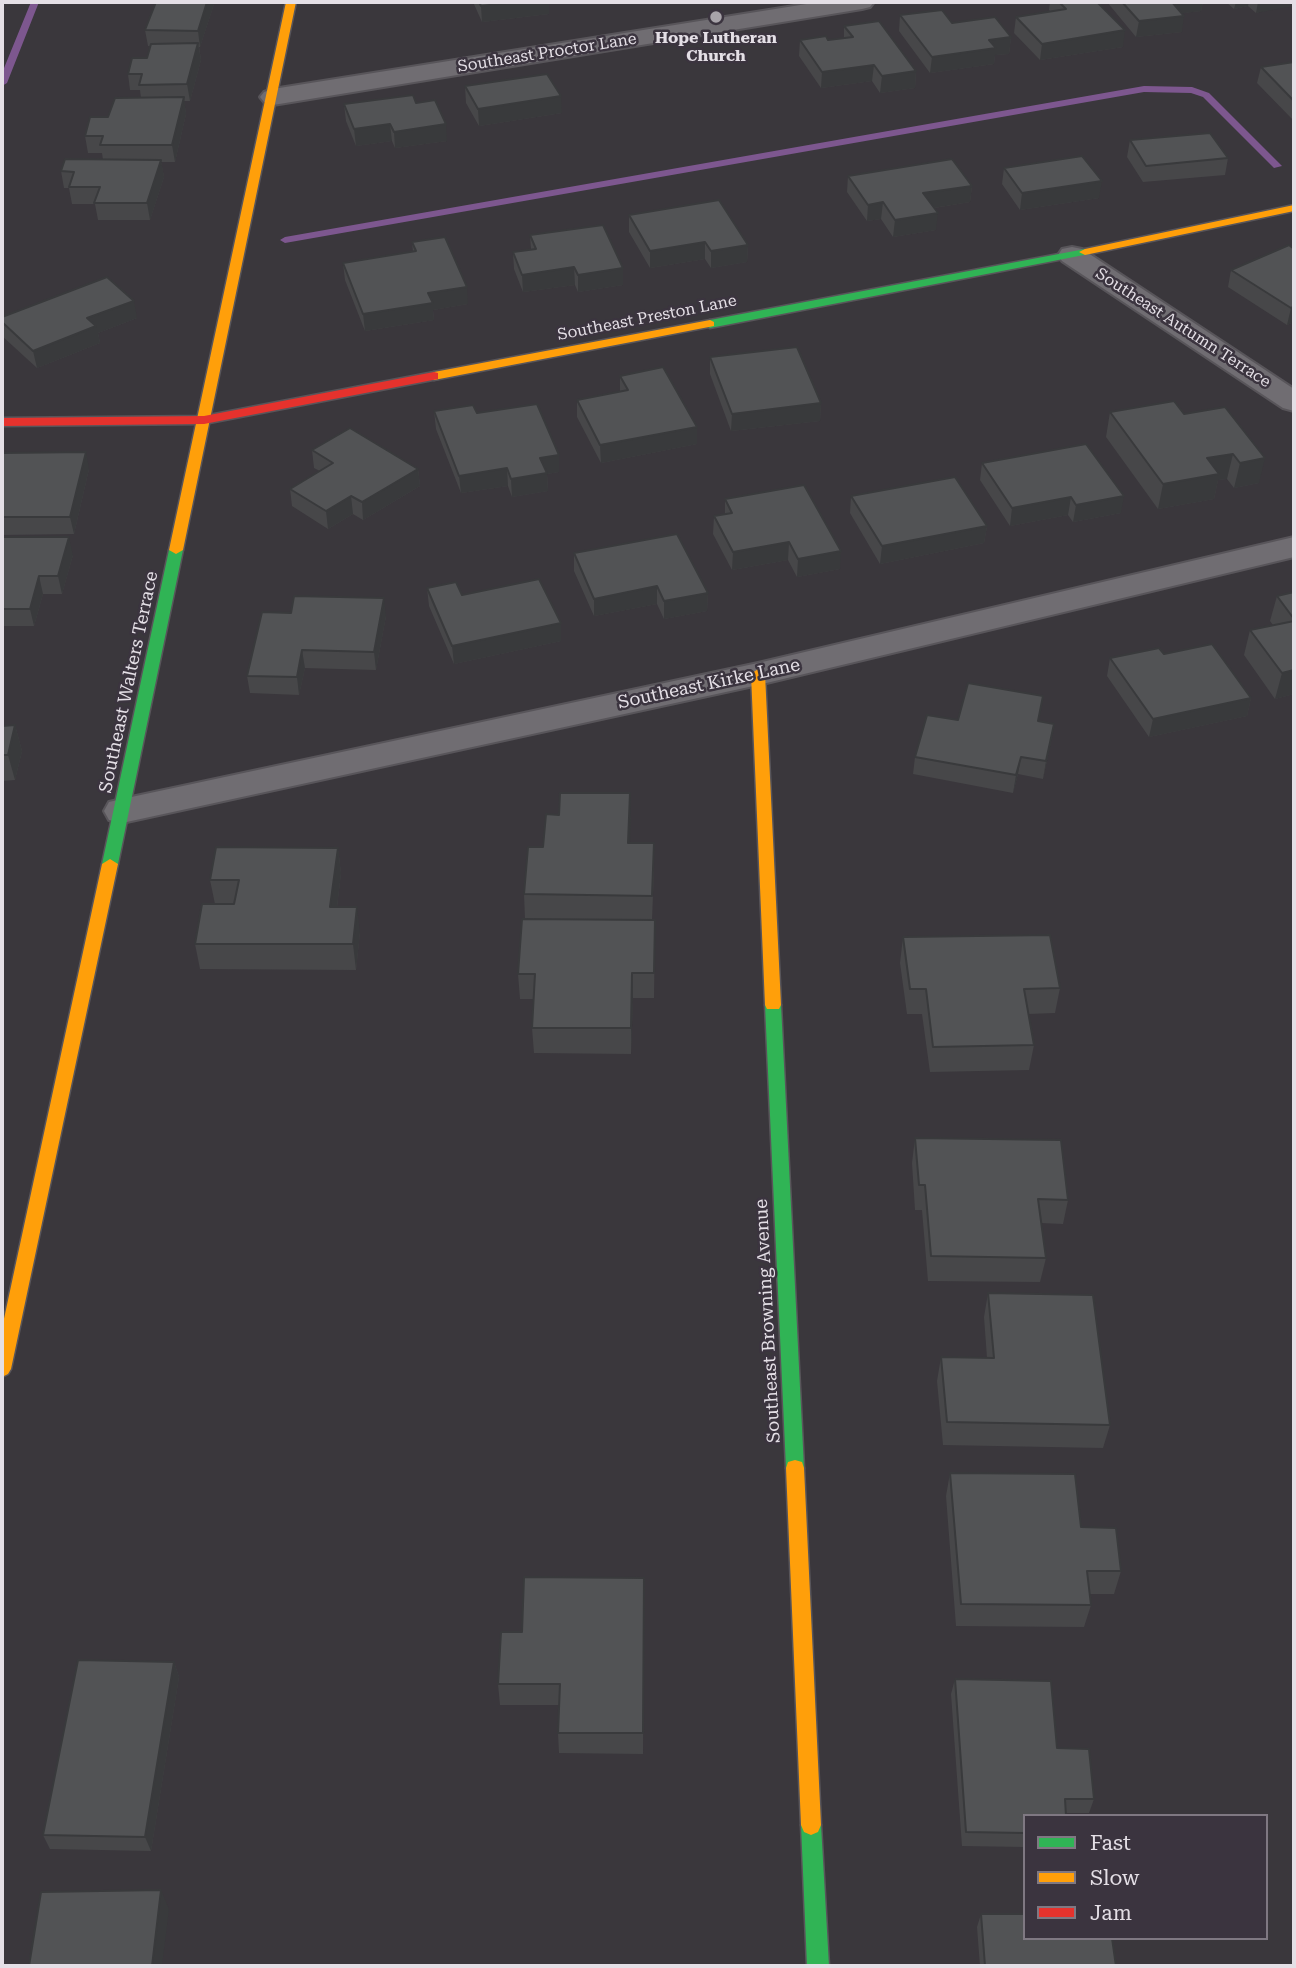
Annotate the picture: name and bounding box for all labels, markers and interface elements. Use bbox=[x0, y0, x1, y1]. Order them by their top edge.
marker: Hope Lutheran Church bbox=[708, 9, 724, 25]
place label: Hope Lutheran Church bbox=[655, 28, 777, 66]
street label: Southeast Proctor Lane bbox=[456, 29, 638, 77]
street label: Southeast Autumn Terrace bbox=[1092, 264, 1274, 392]
street label: Southeast Preston Lane bbox=[556, 291, 738, 345]
street label: Southeast Walters Terrace bbox=[95, 569, 163, 795]
street label: Southeast Kirke Lane bbox=[616, 654, 802, 714]
street label: Southeast Browning Avenue bbox=[751, 1198, 785, 1444]
legend bbox=[1023, 1814, 1268, 1940]
text: Fast bbox=[1090, 1831, 1131, 1855]
text: Slow bbox=[1090, 1866, 1139, 1890]
text: Jam bbox=[1090, 1901, 1132, 1925]

